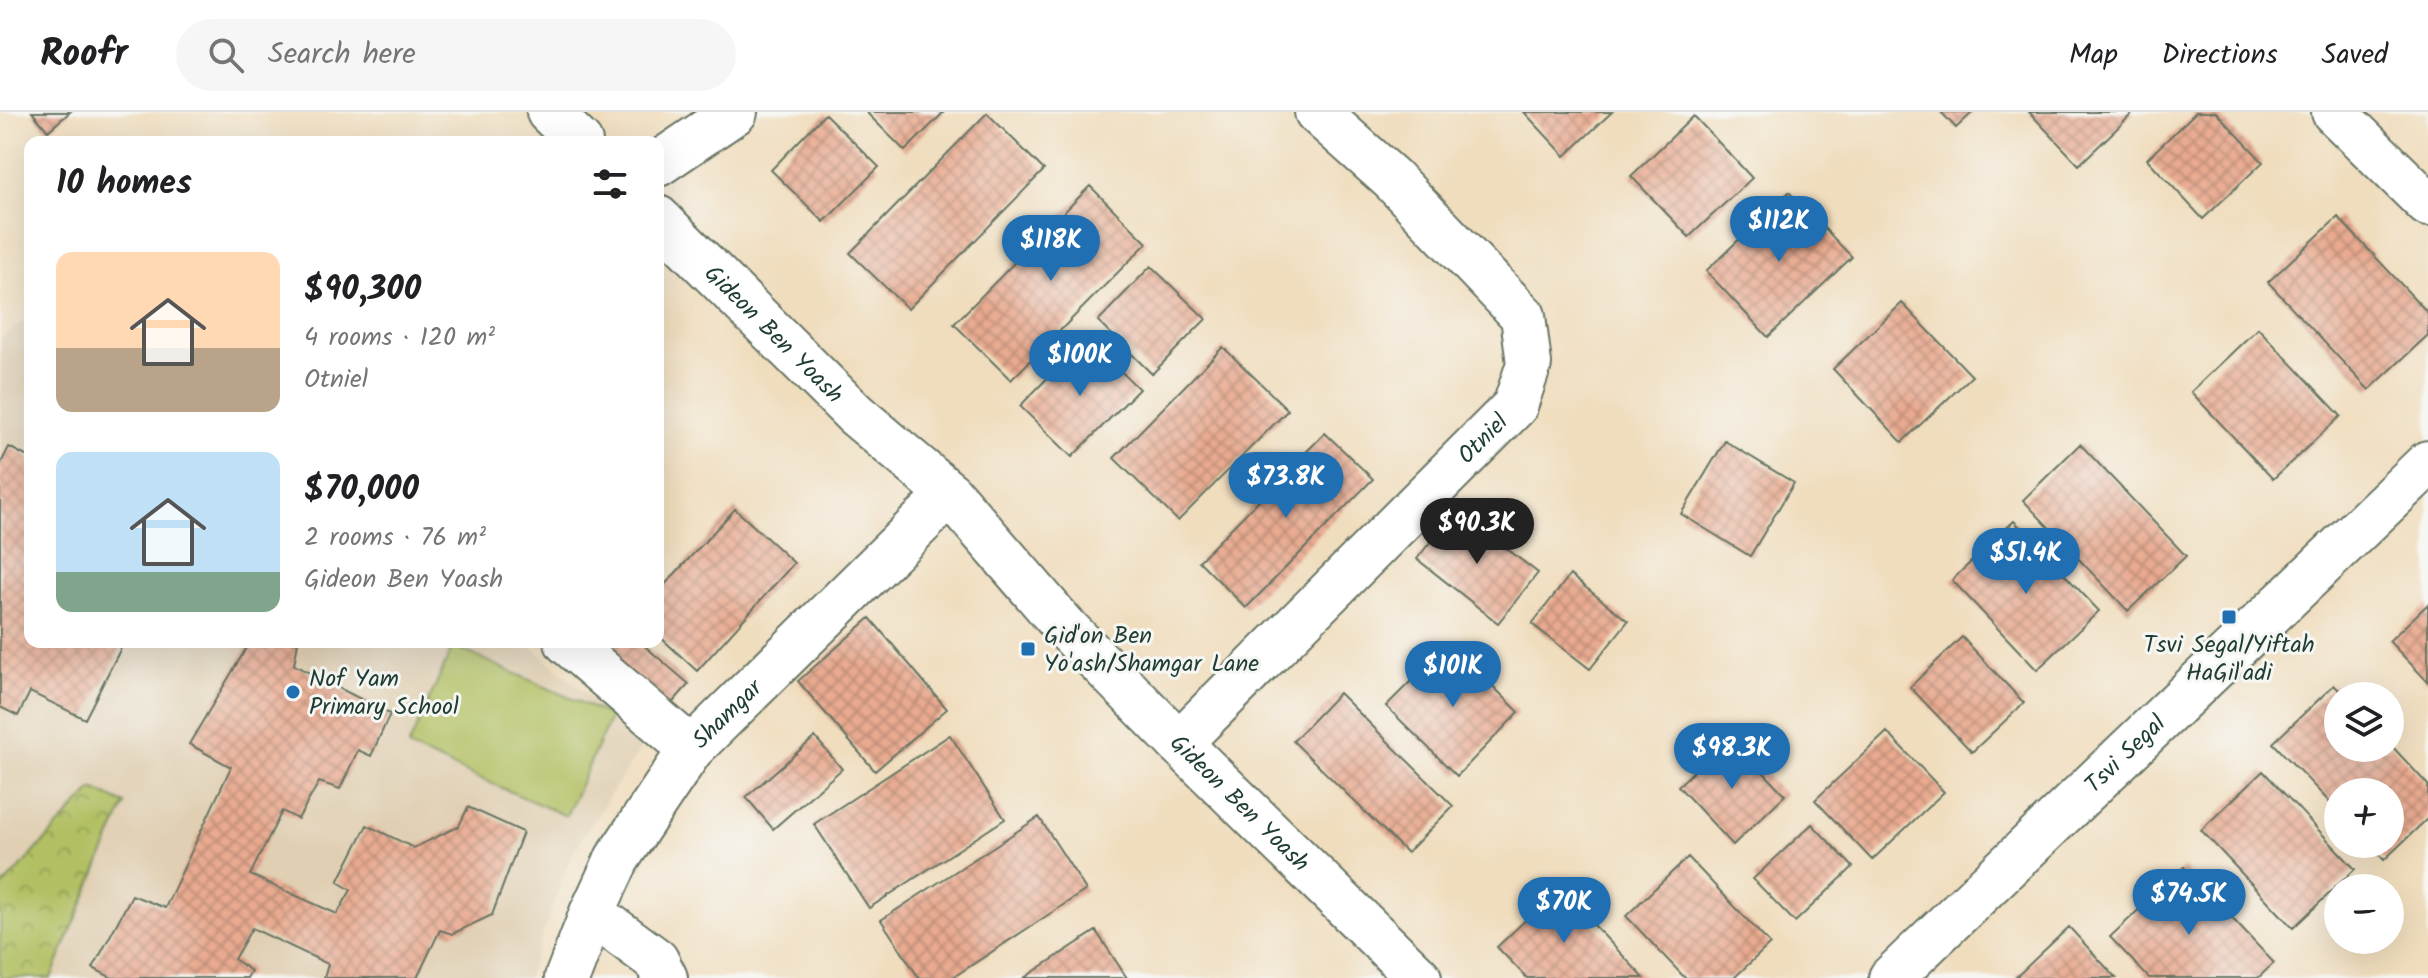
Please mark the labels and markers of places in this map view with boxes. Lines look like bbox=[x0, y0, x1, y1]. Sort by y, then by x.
pin: $112K bbox=[1723, 196, 1835, 264]
pin: $118K bbox=[995, 215, 1107, 283]
pin: $100K bbox=[1024, 330, 1136, 398]
pin: $73.8K bbox=[1221, 452, 1351, 520]
pin: $90.3K bbox=[1412, 498, 1542, 566]
pin: $51.4K bbox=[1961, 528, 2091, 596]
marker: Tsvi Segal/Yiftah HaGil'adi bbox=[2220, 608, 2238, 626]
place label: Gid'on Ben Yo'ash/Shamgar Lane bbox=[1044, 617, 1259, 684]
place label: Tsvi Segal/Yiftah HaGil'adi bbox=[2143, 626, 2315, 693]
marker: Gid'on Ben Yo'ash/Shamgar Lane bbox=[1019, 640, 1037, 658]
pin: $101K bbox=[1397, 641, 1509, 709]
place label: Nof Yam Primary School bbox=[309, 660, 459, 727]
marker: Nof Yam Primary School bbox=[284, 683, 302, 701]
pin: $98.3K bbox=[1667, 723, 1797, 791]
pin: $74.5K bbox=[2124, 869, 2254, 937]
pin: $70K bbox=[1517, 877, 1611, 945]

